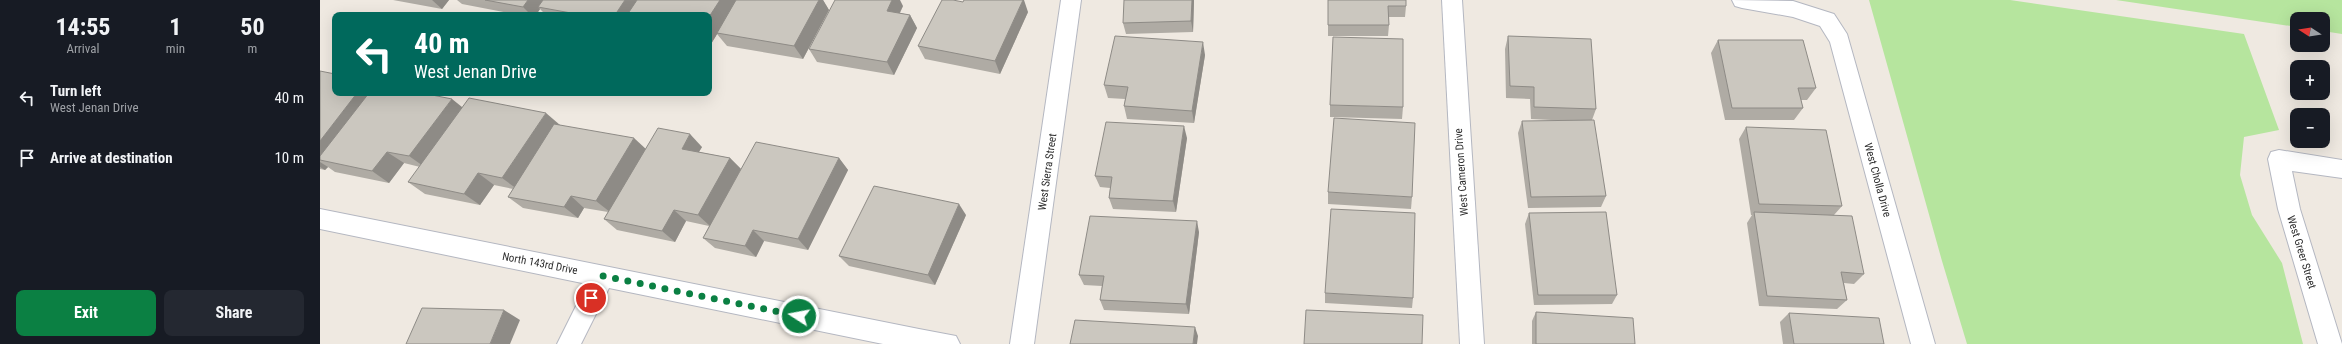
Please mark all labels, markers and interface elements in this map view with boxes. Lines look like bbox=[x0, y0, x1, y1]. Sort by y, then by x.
north arrow bbox=[2290, 12, 2330, 52]
map controls bbox=[2290, 12, 2330, 148]
text: 14:55 bbox=[55, 13, 110, 41]
text: 1 bbox=[169, 13, 181, 41]
text: 50 bbox=[240, 13, 265, 41]
text: 40 m bbox=[414, 27, 470, 60]
icon: left bbox=[348, 28, 400, 80]
text: Arrival bbox=[66, 41, 99, 56]
text: min bbox=[166, 41, 185, 56]
text: m bbox=[248, 41, 257, 56]
button: + bbox=[2290, 60, 2330, 100]
text: West Jenan Drive bbox=[414, 61, 537, 82]
text: Turn left bbox=[50, 82, 101, 100]
icon: left bbox=[16, 87, 38, 109]
text: 40 m bbox=[274, 89, 304, 107]
text: West Jenan Drive bbox=[50, 100, 139, 115]
button: − bbox=[2290, 108, 2330, 148]
street label: West Cameron Drive bbox=[1452, 128, 1471, 216]
street label: West Sierra Street bbox=[1036, 133, 1059, 211]
street label: West Cholla Drive bbox=[1861, 142, 1894, 219]
icon: arrive bbox=[16, 147, 38, 169]
text: Arrive at destination bbox=[50, 149, 173, 167]
text: 10 m bbox=[274, 149, 304, 167]
street label: West Greer Street bbox=[2284, 214, 2319, 290]
street label: North 143rd Drive bbox=[501, 250, 579, 277]
pin bbox=[574, 281, 608, 315]
icon: arrive bbox=[580, 287, 602, 309]
button: Exit bbox=[16, 290, 156, 336]
button: Share bbox=[164, 290, 304, 336]
position arrow bbox=[778, 295, 820, 337]

